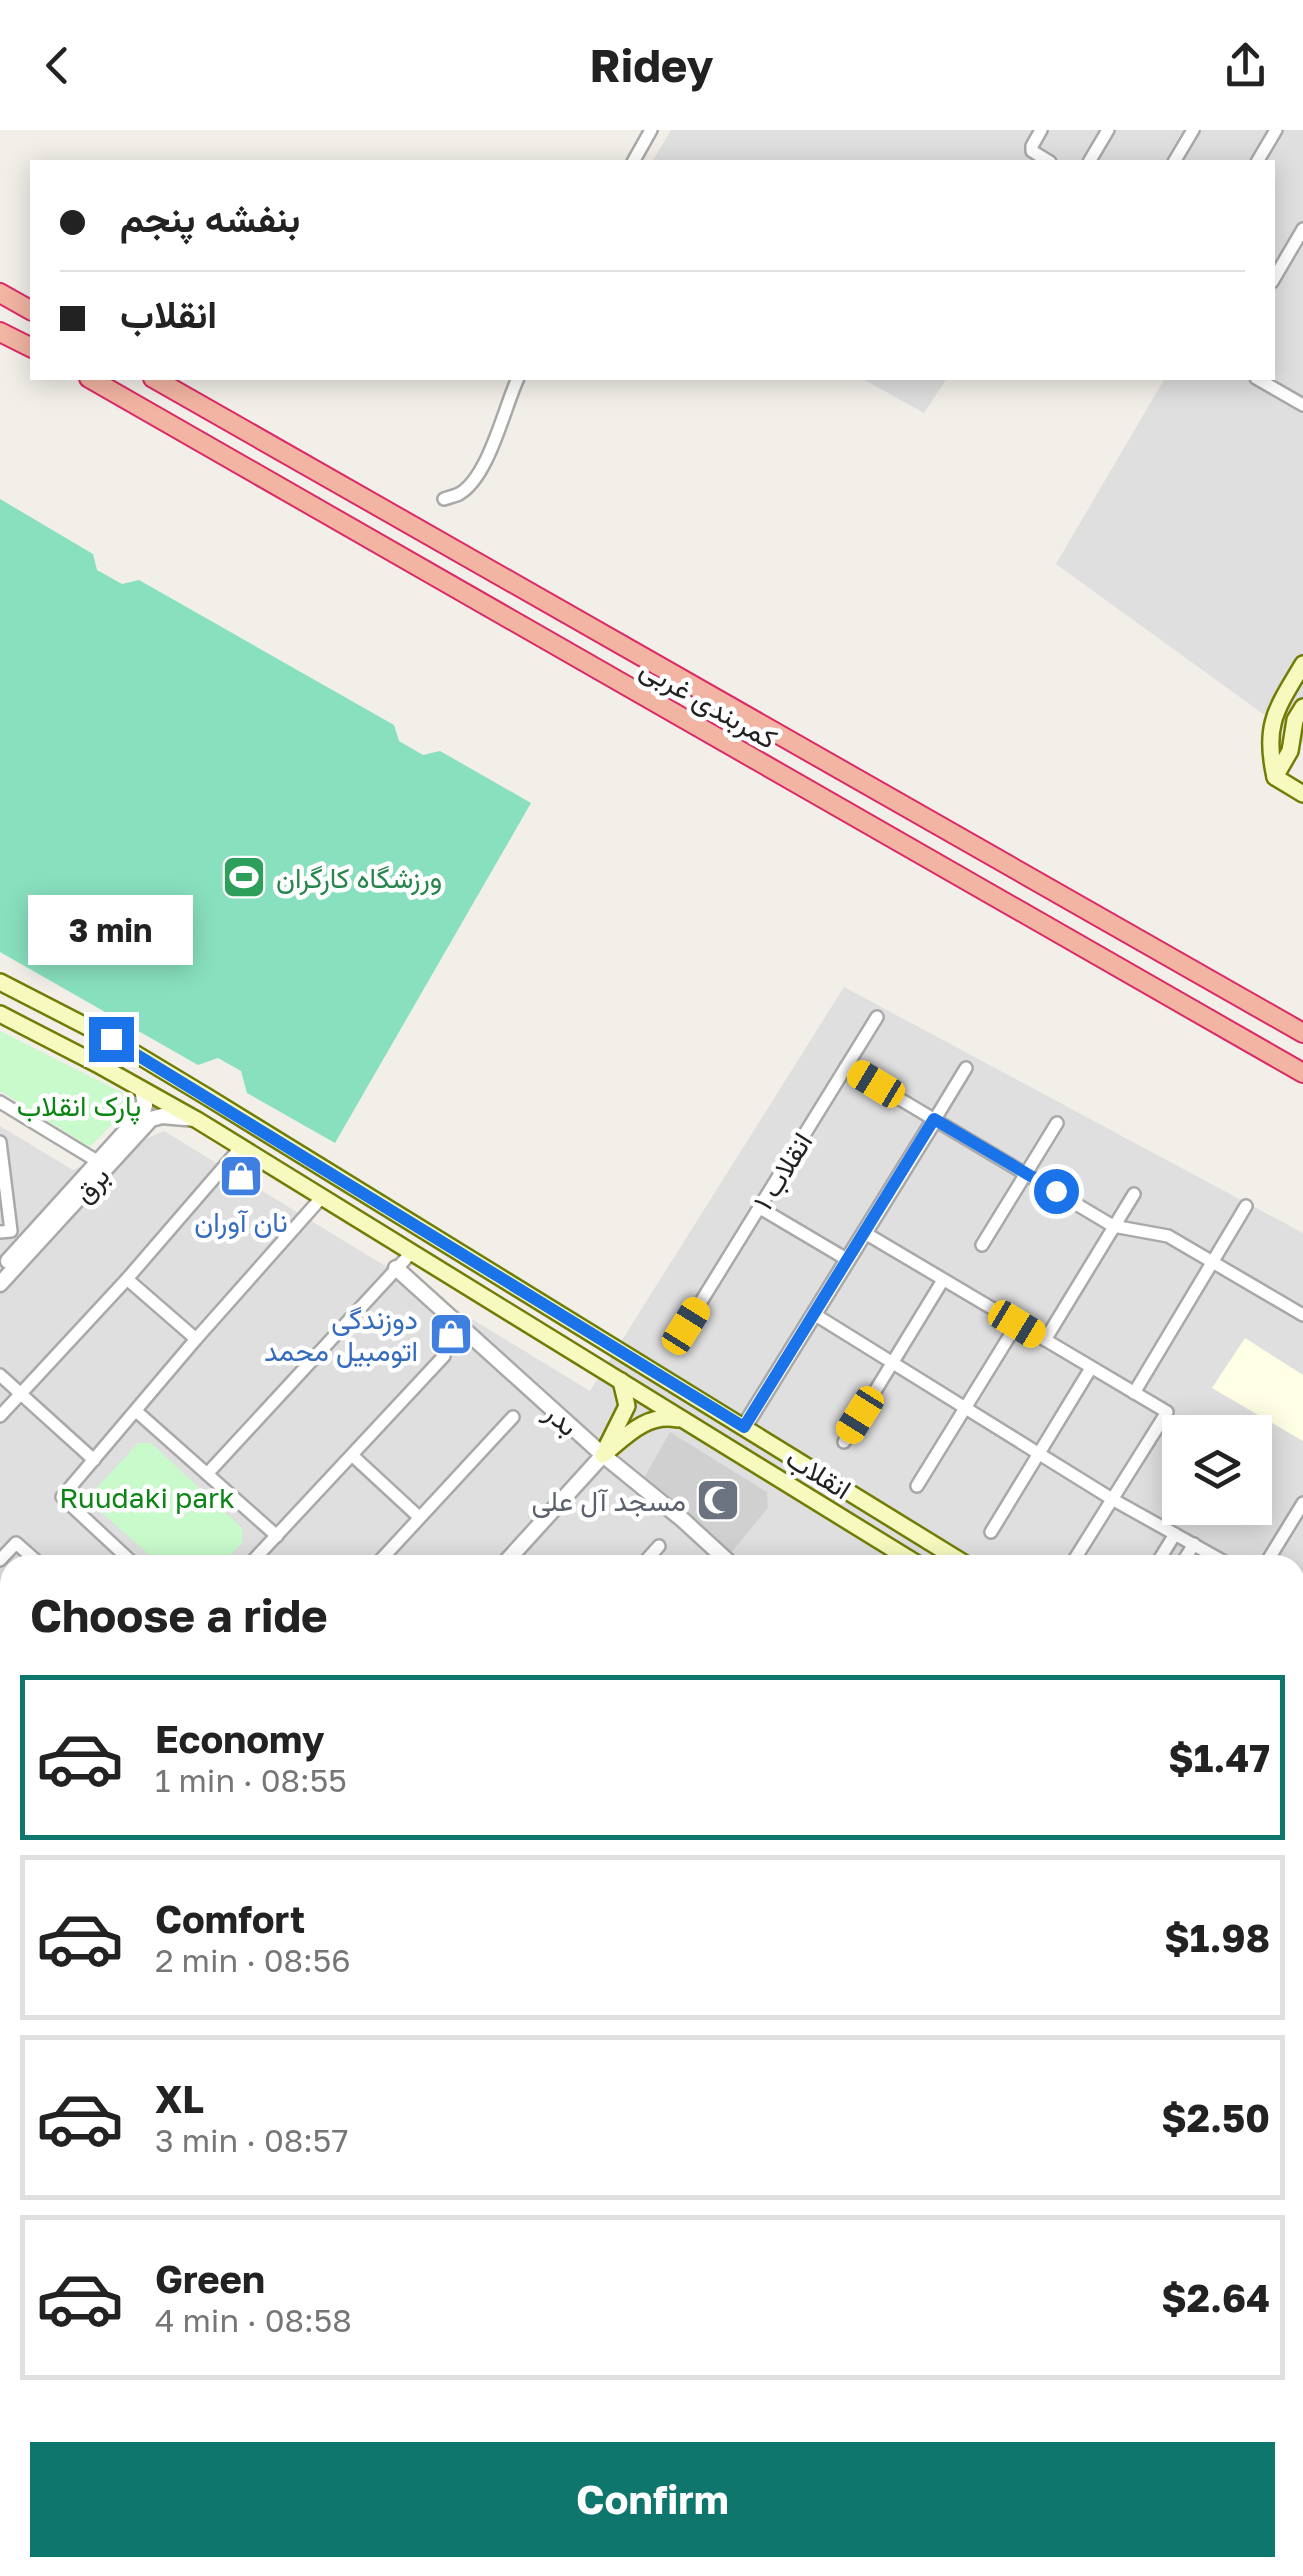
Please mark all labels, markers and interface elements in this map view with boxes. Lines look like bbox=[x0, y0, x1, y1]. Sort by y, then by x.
icon: back bbox=[30, 38, 85, 93]
text: Ridey bbox=[590, 38, 713, 92]
icon: share bbox=[1218, 38, 1273, 93]
text: بنفشه پنجم bbox=[120, 195, 300, 240]
text: انقلاب bbox=[120, 291, 217, 336]
street label: کمربندی غربی bbox=[634, 651, 783, 757]
sports icon: ورزشگاه کارگران bbox=[221, 854, 267, 900]
place label: ورزشگاه کارگران bbox=[276, 861, 442, 896]
callout: 3 min bbox=[28, 894, 194, 964]
text: 3 min bbox=[69, 911, 152, 949]
route end bbox=[89, 1017, 134, 1062]
car bbox=[843, 1056, 909, 1112]
park label: پارک انقلاب bbox=[17, 1089, 141, 1125]
street label: انقلاب ۱ bbox=[746, 1126, 819, 1216]
shop icon: نان آوران bbox=[218, 1153, 264, 1199]
street label: برق bbox=[66, 1159, 117, 1210]
route start bbox=[1034, 1169, 1079, 1214]
place label: نان آوران bbox=[194, 1205, 288, 1240]
car bbox=[657, 1293, 715, 1359]
car bbox=[984, 1296, 1050, 1352]
place label: دوزندگی اتومبیل محمد bbox=[264, 1302, 418, 1369]
shop icon: دوزندگی اتومبیل محمد bbox=[428, 1311, 474, 1357]
car bbox=[831, 1382, 889, 1448]
street label: بدر bbox=[537, 1395, 585, 1444]
map controls bbox=[1162, 1415, 1272, 1525]
button: layers bbox=[1162, 1415, 1272, 1525]
street label: انقلاب bbox=[780, 1441, 857, 1506]
mosque icon: مسجد آل علی bbox=[695, 1477, 741, 1523]
park label: Ruudaki park bbox=[59, 1481, 235, 1514]
place label: مسجد آل علی bbox=[532, 1484, 686, 1518]
text: Choose a ride bbox=[30, 1588, 328, 1642]
icon: car bbox=[35, 1713, 125, 1803]
text: Economy bbox=[155, 1716, 324, 1761]
text: $1.47 bbox=[1168, 1735, 1270, 1780]
text: 1 min · 08:55 bbox=[155, 1761, 347, 1799]
icon: car bbox=[35, 1893, 125, 1983]
text: Comfort bbox=[155, 1896, 305, 1941]
text: $1.98 bbox=[1164, 1915, 1270, 1960]
text: 2 min · 08:56 bbox=[155, 1941, 351, 1979]
icon: car bbox=[35, 2073, 125, 2163]
text: XL bbox=[155, 2076, 204, 2121]
text: $2.50 bbox=[1161, 2095, 1270, 2140]
text: 3 min · 08:57 bbox=[155, 2121, 348, 2159]
icon: car bbox=[35, 2253, 125, 2343]
text: Green bbox=[155, 2256, 265, 2301]
text: $2.64 bbox=[1161, 2275, 1270, 2320]
text: 4 min · 08:58 bbox=[155, 2301, 352, 2339]
button: Confirm bbox=[30, 2442, 1275, 2557]

